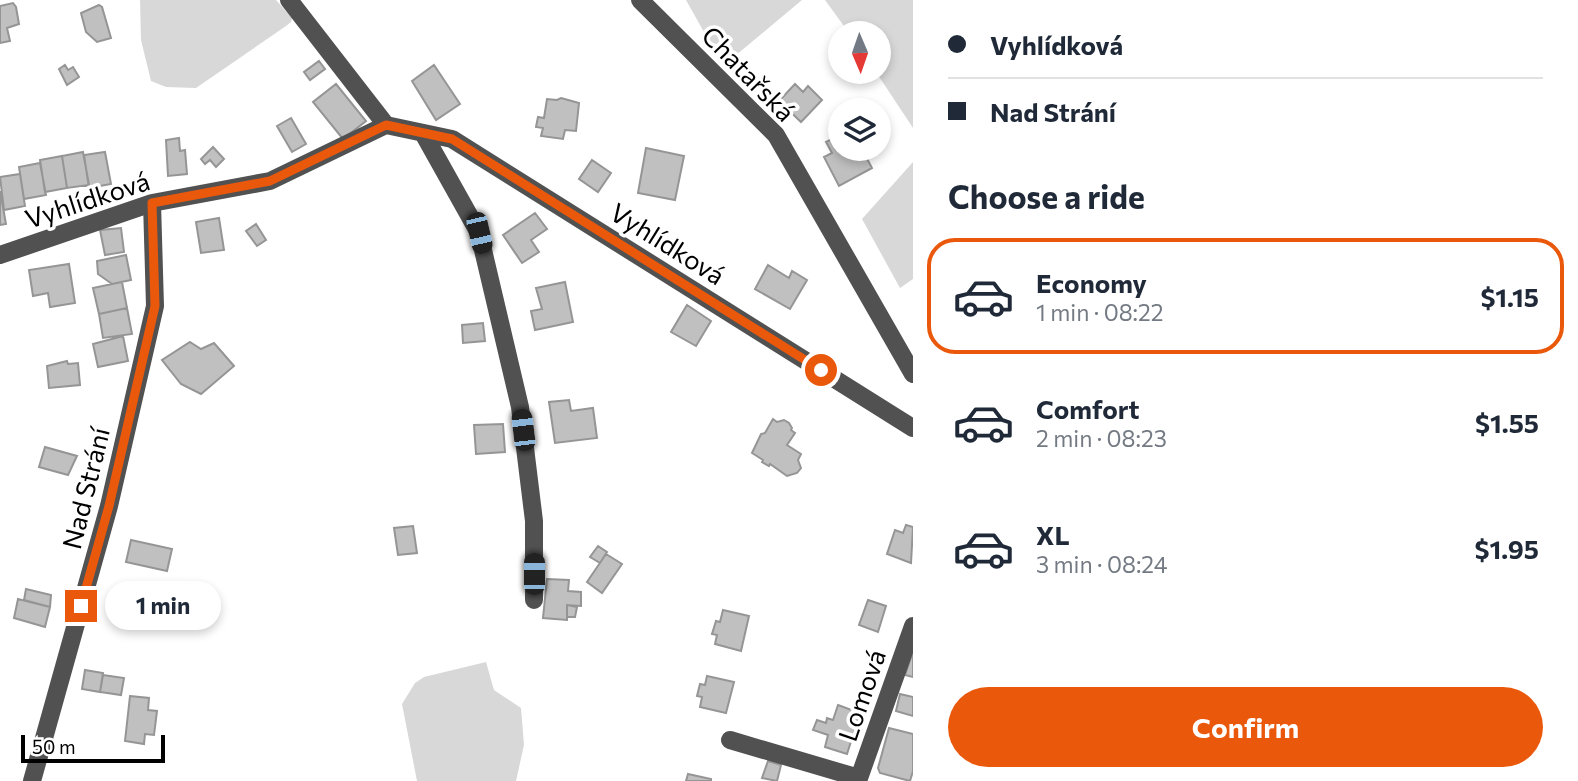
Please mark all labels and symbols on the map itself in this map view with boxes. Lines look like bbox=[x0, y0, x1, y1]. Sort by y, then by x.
street label: Chatařská bbox=[696, 19, 802, 127]
north arrow bbox=[828, 21, 891, 84]
street label: Vyhlídková bbox=[21, 164, 153, 234]
street label: Vyhlídková bbox=[605, 196, 731, 290]
car bbox=[465, 210, 494, 256]
route start bbox=[805, 354, 837, 386]
car bbox=[511, 408, 536, 452]
street label: Nad Strání bbox=[55, 423, 115, 552]
car bbox=[524, 553, 545, 595]
callout: 1 min bbox=[106, 582, 221, 630]
route end bbox=[65, 590, 97, 622]
street label: Lomová bbox=[831, 645, 891, 745]
scale bar bbox=[21, 732, 164, 764]

